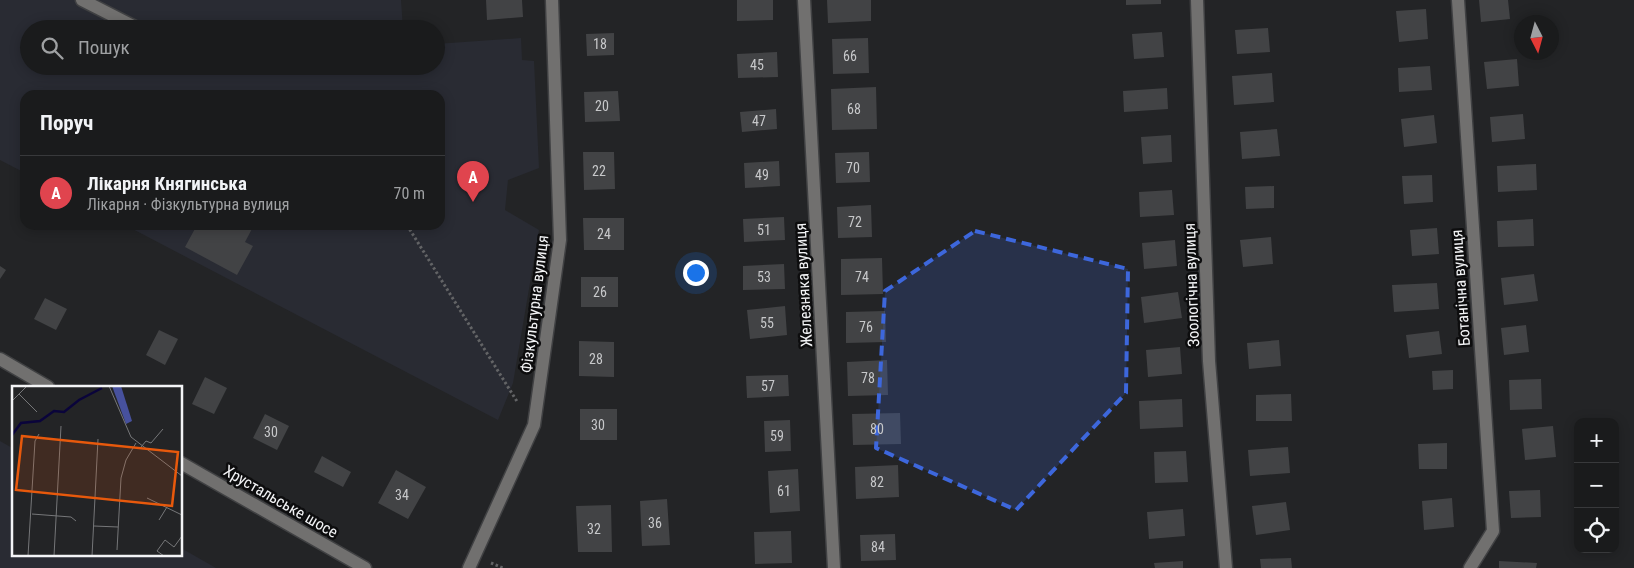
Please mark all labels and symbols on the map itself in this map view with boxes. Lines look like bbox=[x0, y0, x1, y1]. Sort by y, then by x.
north arrow bbox=[1514, 15, 1559, 60]
house number: 18 bbox=[593, 36, 607, 52]
house number: 66 bbox=[843, 48, 857, 64]
house number: 45 bbox=[750, 57, 764, 73]
house number: 20 bbox=[595, 98, 609, 114]
house number: 68 bbox=[847, 101, 861, 117]
house number: 47 bbox=[752, 113, 766, 129]
house number: 70 bbox=[846, 160, 860, 176]
pin: A bbox=[457, 161, 489, 202]
house number: 22 bbox=[592, 163, 606, 179]
house number: 49 bbox=[755, 167, 769, 183]
house number: 72 bbox=[848, 214, 862, 230]
house number: 51 bbox=[757, 222, 771, 238]
street label: Железняка вулиця bbox=[791, 222, 816, 348]
street label: Зоологічна вулиця bbox=[1180, 223, 1203, 347]
house number: 24 bbox=[597, 226, 611, 242]
street label: Ботанічна вулиця bbox=[1447, 229, 1474, 347]
street label: Фізкультурна вулиця bbox=[517, 234, 552, 374]
your location bbox=[683, 260, 709, 286]
house number: 53 bbox=[757, 269, 771, 285]
house number: 74 bbox=[855, 269, 869, 285]
house number: 26 bbox=[593, 284, 607, 300]
house number: 55 bbox=[760, 315, 774, 331]
house number: 76 bbox=[859, 319, 873, 335]
house number: 28 bbox=[589, 351, 603, 367]
house number: 78 bbox=[861, 370, 875, 386]
house number: 57 bbox=[761, 378, 775, 394]
inset map bbox=[12, 386, 182, 556]
house number: 30 bbox=[591, 417, 605, 433]
house number: 80 bbox=[870, 421, 884, 437]
house number: 30 bbox=[264, 424, 278, 440]
house number: 59 bbox=[770, 428, 784, 444]
street label: Хрустальське шосе bbox=[220, 461, 341, 542]
house number: 82 bbox=[870, 474, 884, 490]
house number: 61 bbox=[777, 483, 791, 499]
house number: 34 bbox=[395, 487, 409, 503]
house number: 36 bbox=[648, 515, 662, 531]
house number: 32 bbox=[587, 521, 601, 537]
house number: 84 bbox=[871, 539, 885, 555]

